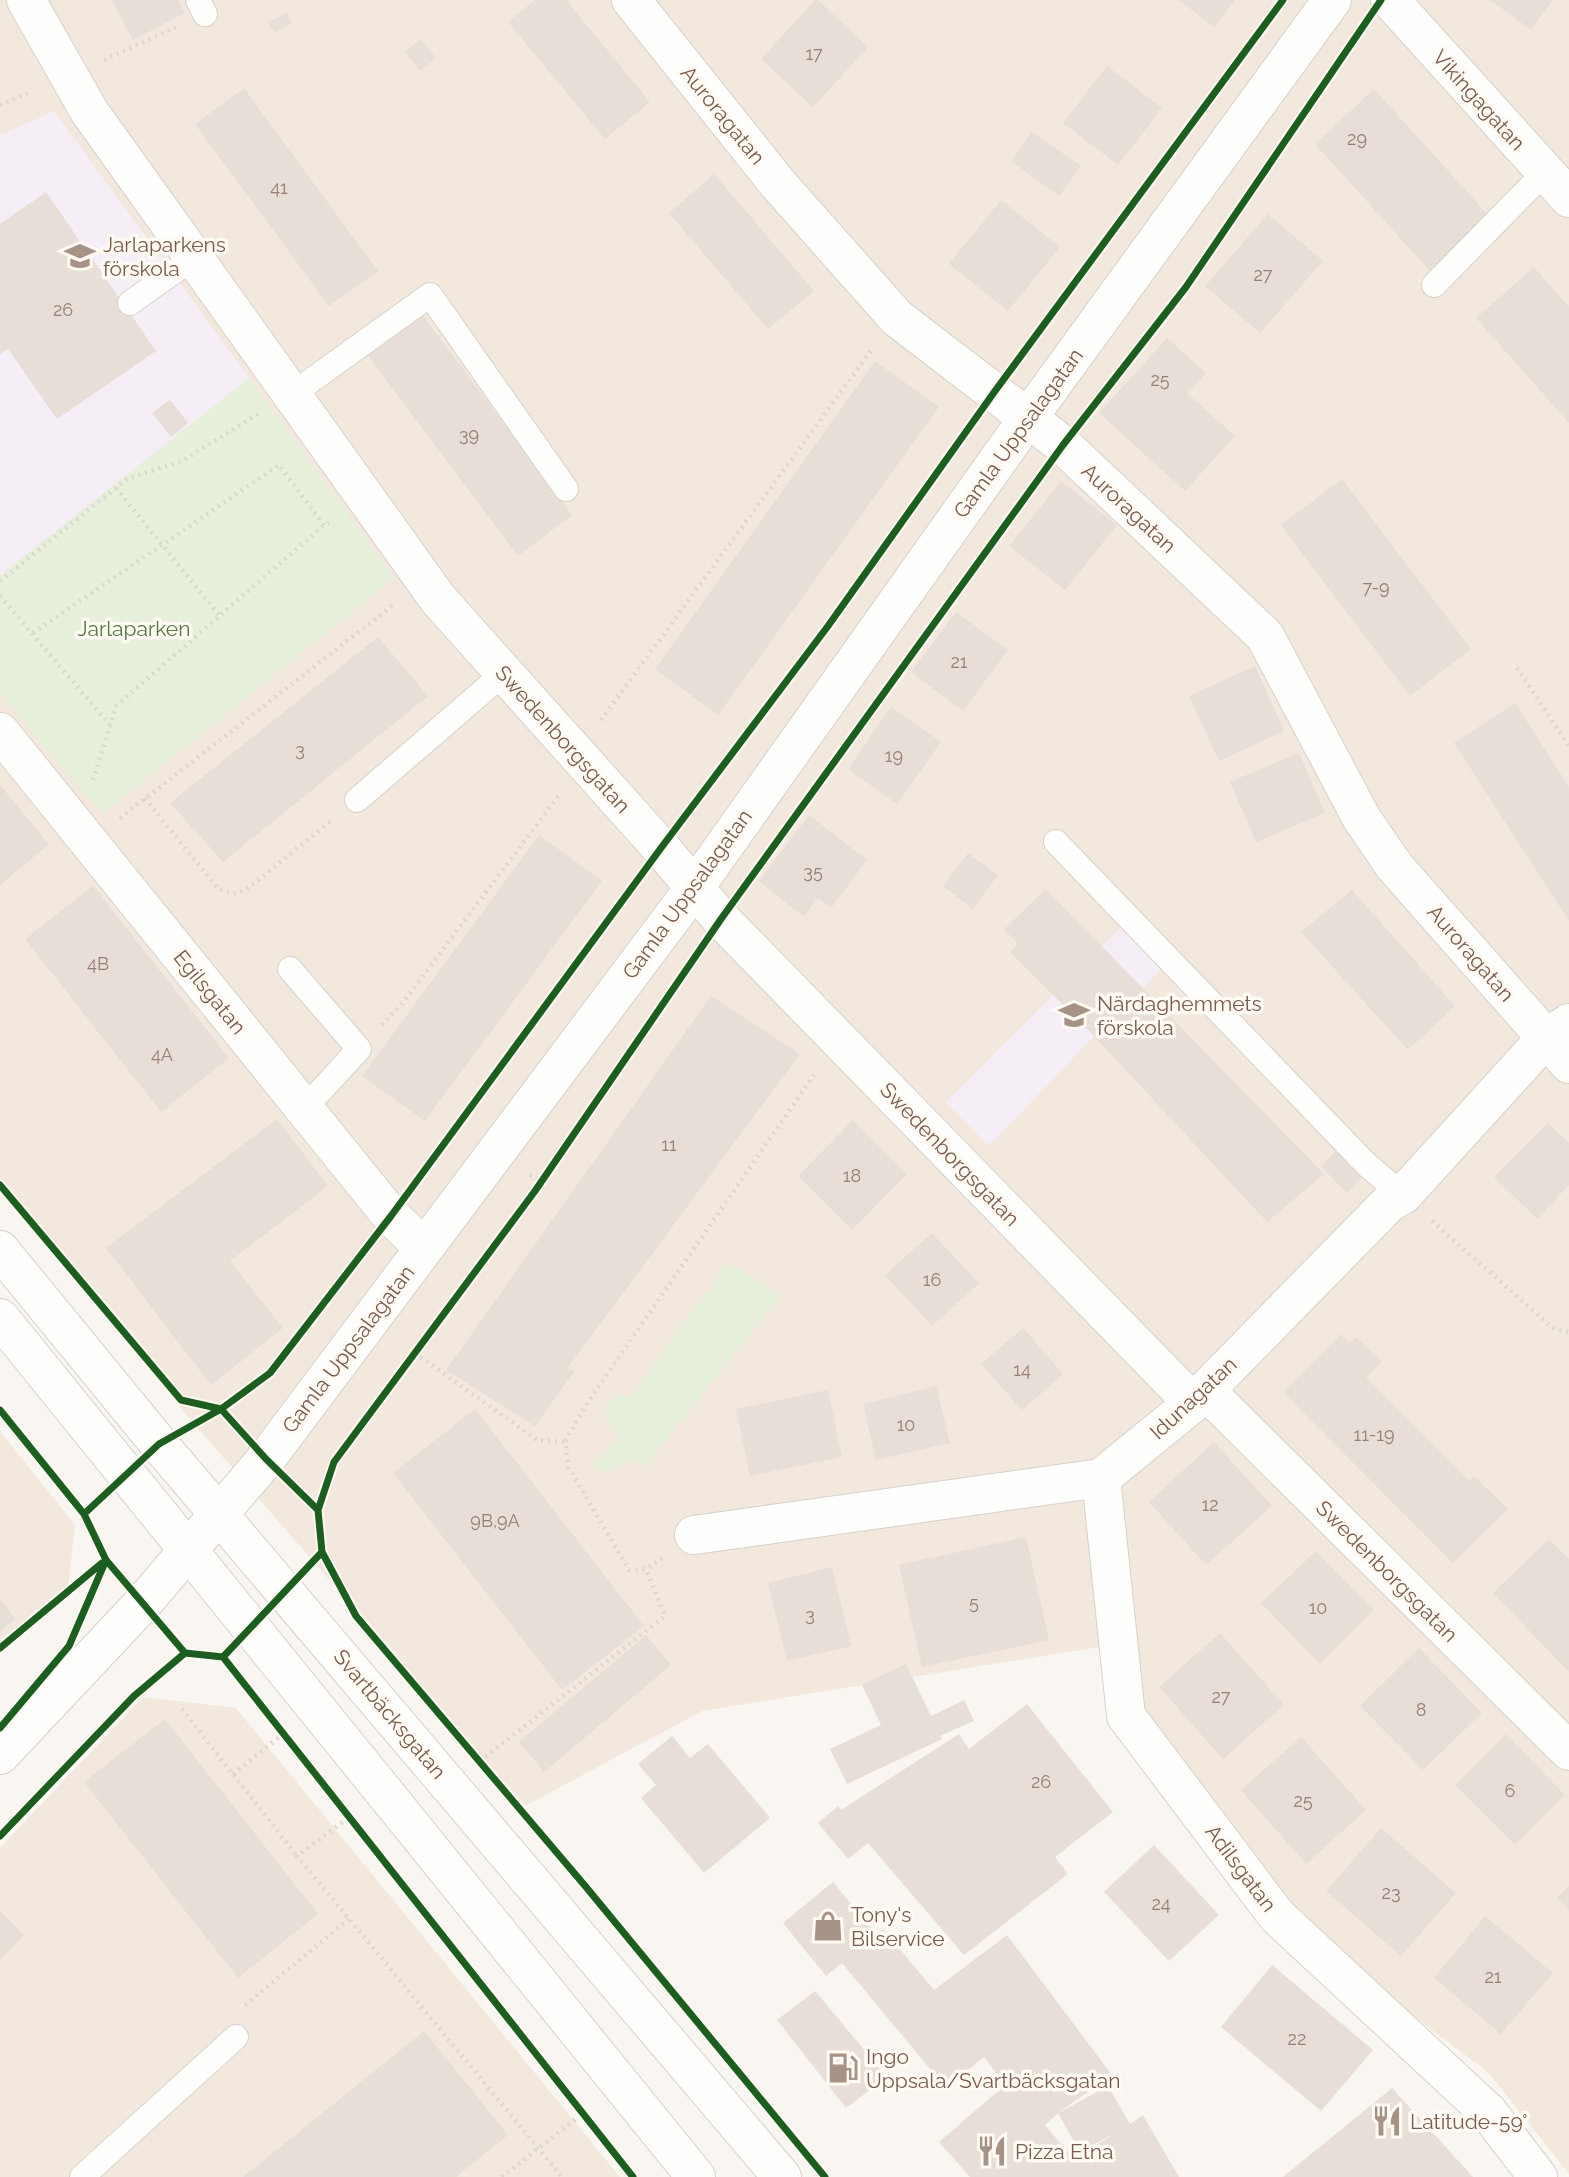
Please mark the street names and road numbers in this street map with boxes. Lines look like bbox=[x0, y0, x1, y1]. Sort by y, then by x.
street label: Vikingagatan bbox=[1427, 45, 1531, 155]
street label: Auroragatan bbox=[676, 61, 770, 169]
street label: Gamla Uppsalagatan bbox=[948, 343, 1088, 523]
street label: Auroragatan bbox=[1077, 458, 1181, 558]
street label: Swedenborgsgatan bbox=[490, 660, 636, 818]
street label: Gamla Uppsalagatan bbox=[617, 804, 757, 984]
street label: Auroragatan bbox=[1422, 900, 1520, 1006]
street label: Egilsgatan bbox=[169, 945, 251, 1039]
street label: Swedenborgsgatan bbox=[875, 1077, 1025, 1231]
street label: Gamla Uppsalagatan bbox=[277, 1260, 419, 1438]
street label: Idunagatan bbox=[1144, 1352, 1242, 1444]
street label: Swedenborgsgatan bbox=[1311, 1495, 1463, 1647]
street label: Svartbäcksgatan bbox=[329, 1644, 451, 1784]
street label: Adilsgatan bbox=[1200, 1820, 1282, 1916]

